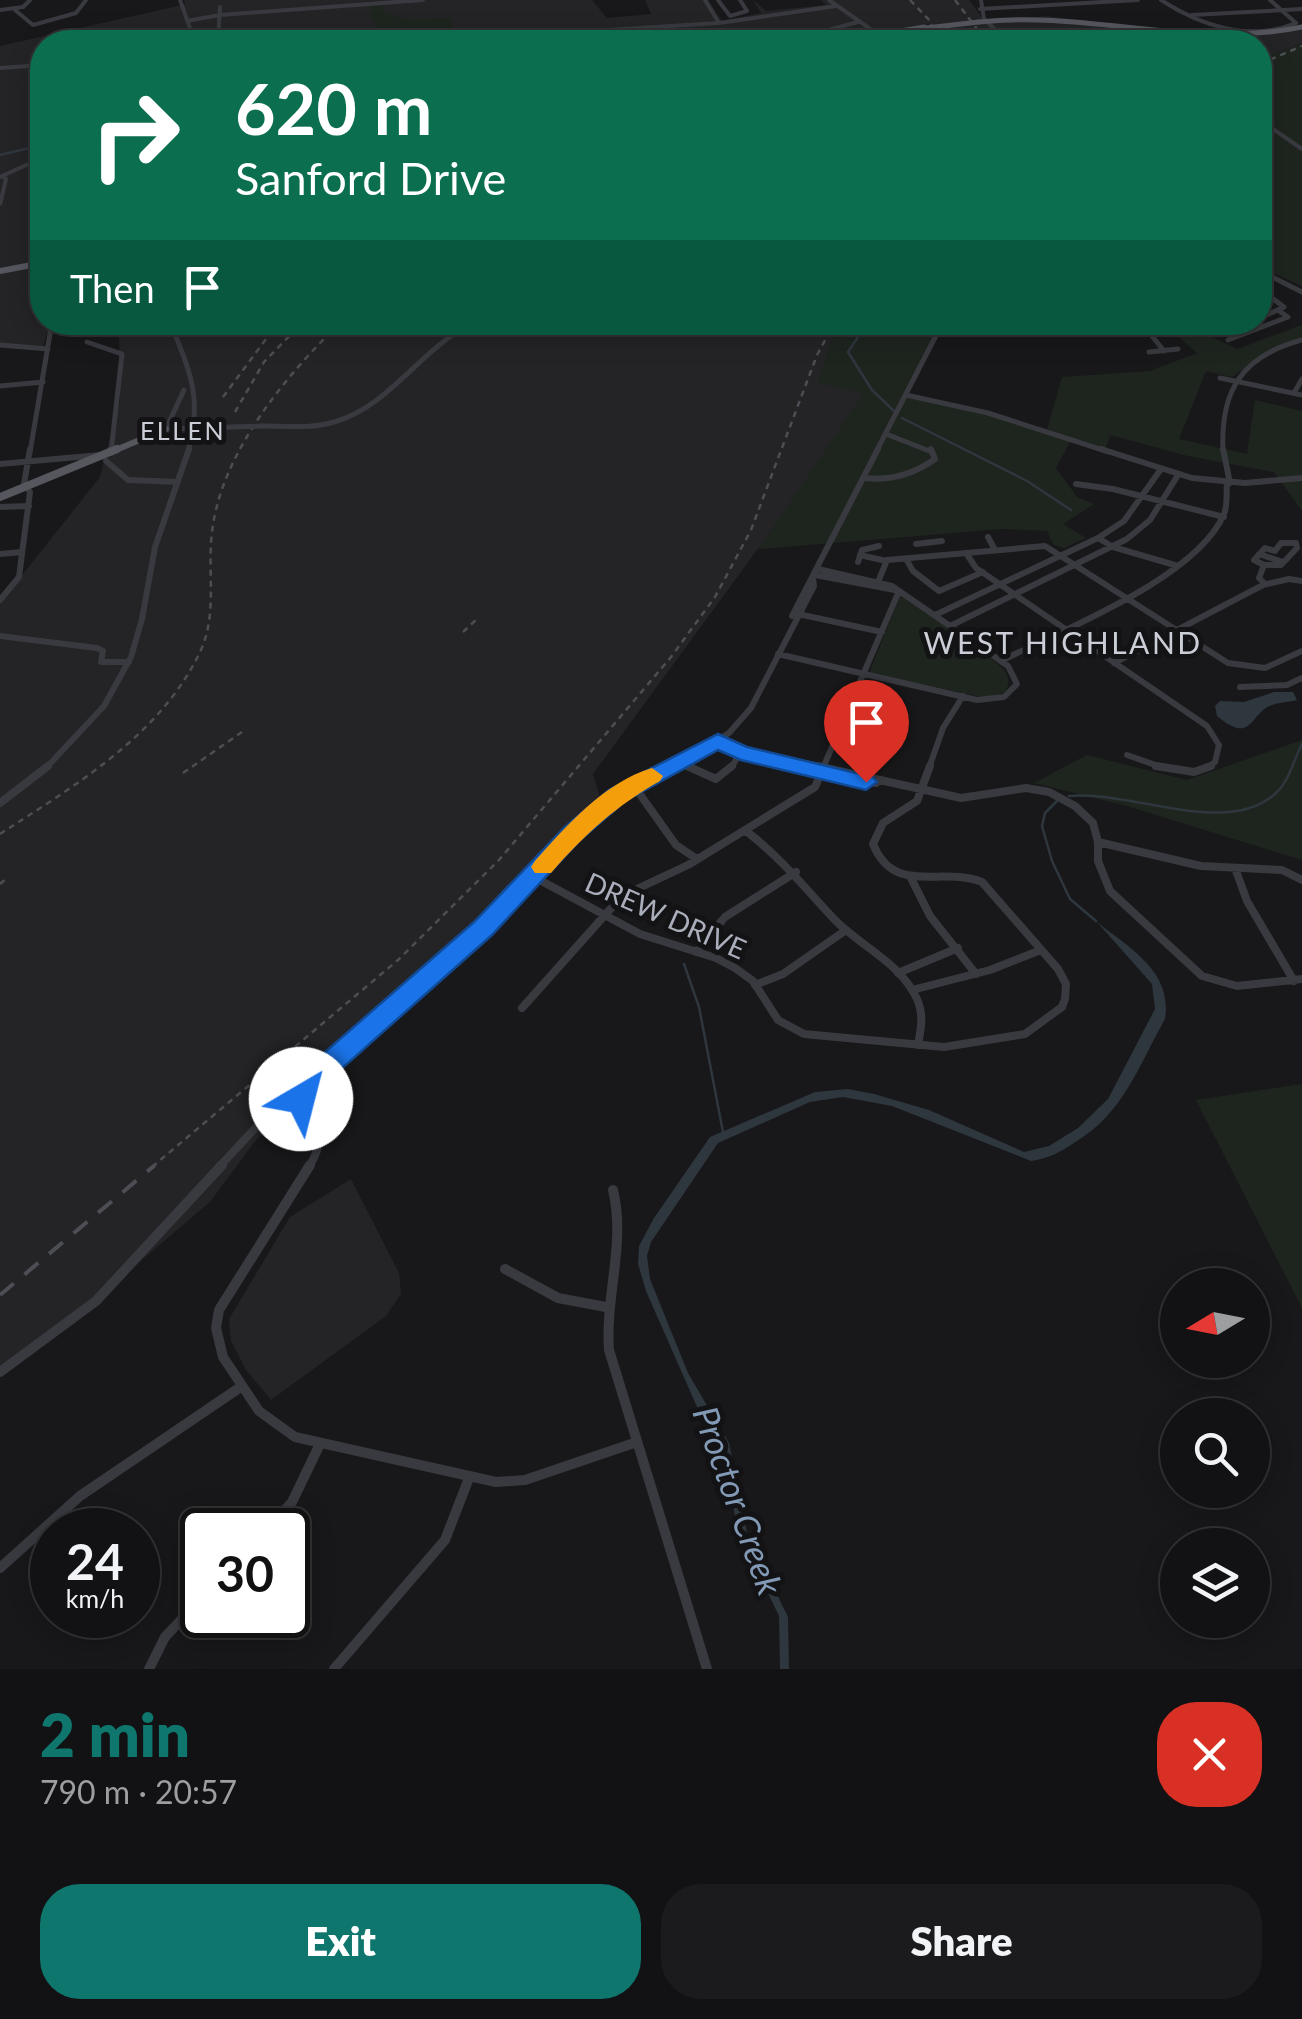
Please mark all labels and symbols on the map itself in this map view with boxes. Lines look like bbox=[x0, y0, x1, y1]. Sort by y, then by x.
district label: ELLEN bbox=[140, 415, 226, 445]
district label: WEST HIGHLAND bbox=[923, 624, 1203, 660]
pin bbox=[824, 680, 909, 783]
street label: DREW DRIVE bbox=[580, 864, 752, 966]
position arrow bbox=[249, 1047, 353, 1151]
north arrow bbox=[1160, 1268, 1270, 1378]
water label: Proctor Creek bbox=[685, 1400, 793, 1600]
speed limit sign: 30 bbox=[180, 1508, 310, 1638]

